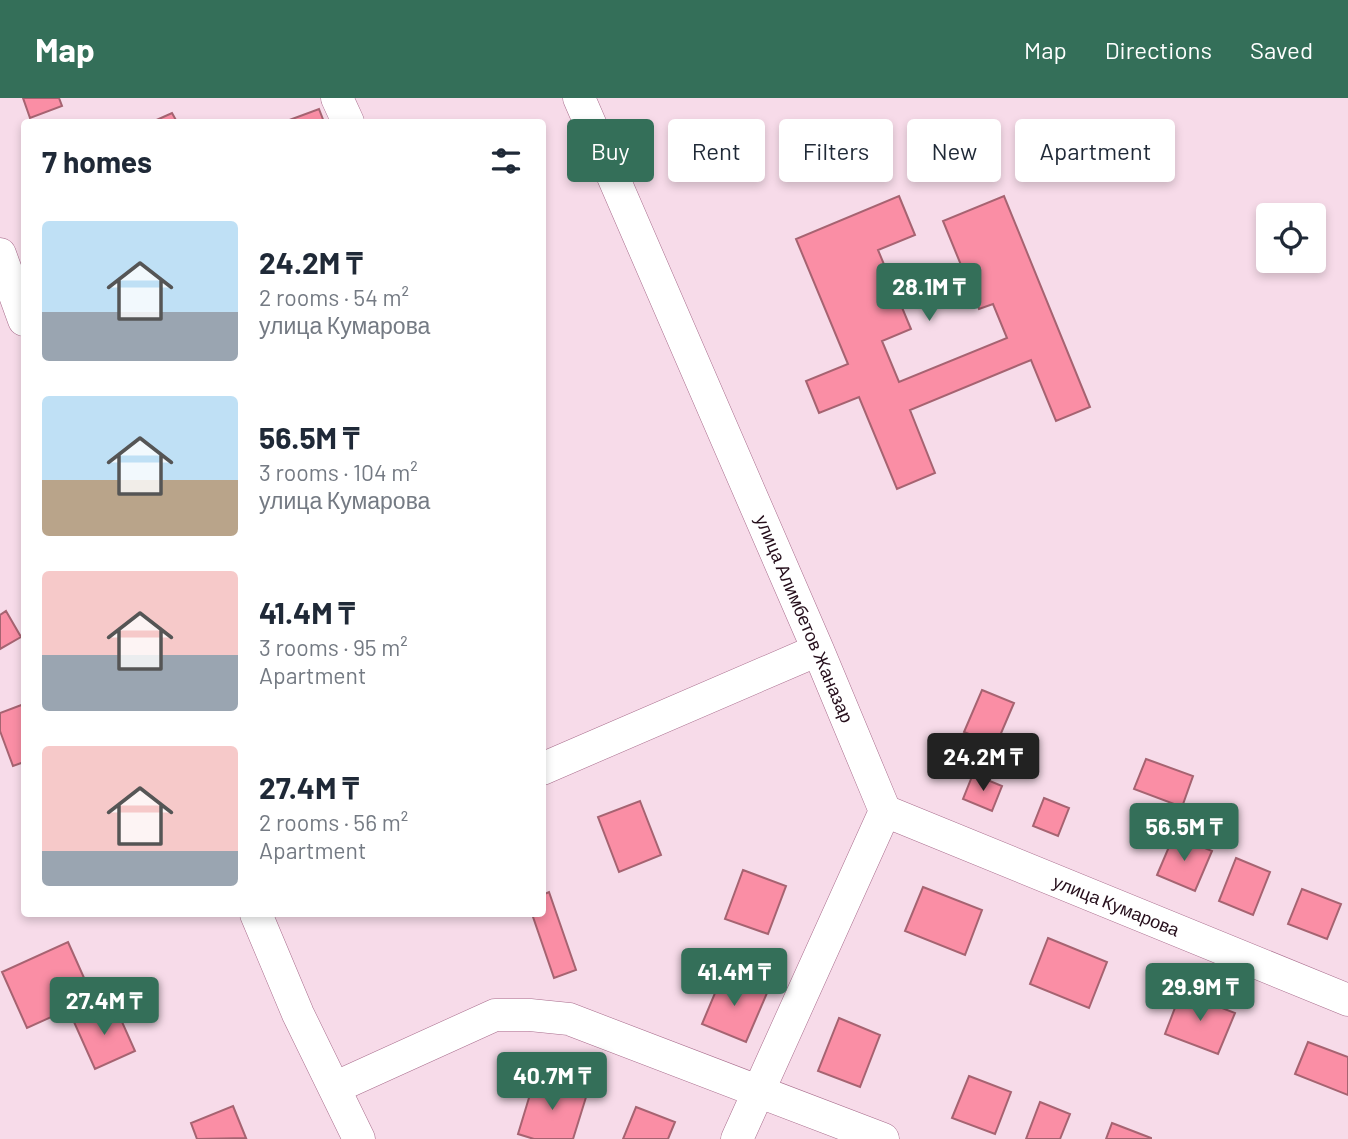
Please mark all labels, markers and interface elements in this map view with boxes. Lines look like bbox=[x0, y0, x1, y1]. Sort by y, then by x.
text: Map bbox=[35, 29, 95, 69]
text: Map bbox=[1024, 35, 1067, 64]
text: Directions bbox=[1105, 35, 1212, 64]
text: Saved bbox=[1250, 35, 1313, 64]
chip: Buy bbox=[567, 119, 654, 182]
chip: Rent bbox=[668, 119, 765, 182]
chip: Filters bbox=[779, 119, 893, 182]
chip: New bbox=[907, 119, 1001, 182]
chip: Apartment bbox=[1015, 119, 1175, 182]
icon: filters bbox=[487, 142, 525, 180]
text: 7 homes bbox=[42, 143, 152, 179]
map controls bbox=[1256, 203, 1326, 273]
button: locate bbox=[1256, 203, 1326, 273]
text: 24.2M ₸ bbox=[259, 244, 363, 280]
icon: home bbox=[98, 249, 182, 333]
pin: 28.1M ₸ bbox=[864, 264, 994, 323]
text: 28.1M ₸ bbox=[892, 272, 966, 300]
text: 2 rooms · 54 m² bbox=[259, 283, 409, 311]
text: улица Кумарова bbox=[259, 311, 430, 339]
text: 56.5M ₸ bbox=[259, 419, 359, 455]
icon: home bbox=[98, 424, 182, 508]
text: 3 rooms · 104 m² bbox=[259, 458, 418, 486]
text: улица Кумарова bbox=[259, 486, 430, 514]
street label: улица Алимбетов Жаназар bbox=[751, 511, 859, 726]
text: 41.4M ₸ bbox=[259, 594, 355, 630]
icon: home bbox=[98, 599, 182, 683]
text: 3 rooms · 95 m² bbox=[259, 633, 408, 661]
text: Apartment bbox=[259, 661, 366, 689]
pin: 24.2M ₸ bbox=[918, 734, 1048, 793]
text: 24.2M ₸ bbox=[943, 742, 1023, 770]
text: 27.4M ₸ bbox=[259, 769, 359, 805]
icon: home bbox=[98, 774, 182, 858]
pin: 56.5M ₸ bbox=[1119, 804, 1249, 863]
text: 2 rooms · 56 m² bbox=[259, 808, 408, 836]
text: 56.5M ₸ bbox=[1146, 812, 1222, 840]
text: Apartment bbox=[259, 836, 366, 864]
street label: улица Кумарова bbox=[1050, 870, 1184, 941]
pin: 41.4M ₸ bbox=[669, 948, 799, 1008]
text: 41.4M ₸ bbox=[697, 957, 771, 985]
pin: 29.9M ₸ bbox=[1135, 964, 1265, 1023]
text: 29.9M ₸ bbox=[1161, 972, 1239, 1000]
pin: 27.4M ₸ bbox=[39, 978, 169, 1037]
text: 27.4M ₸ bbox=[66, 986, 142, 1014]
pin: 40.7M ₸ bbox=[487, 1052, 617, 1112]
text: 40.7M ₸ bbox=[513, 1061, 591, 1089]

